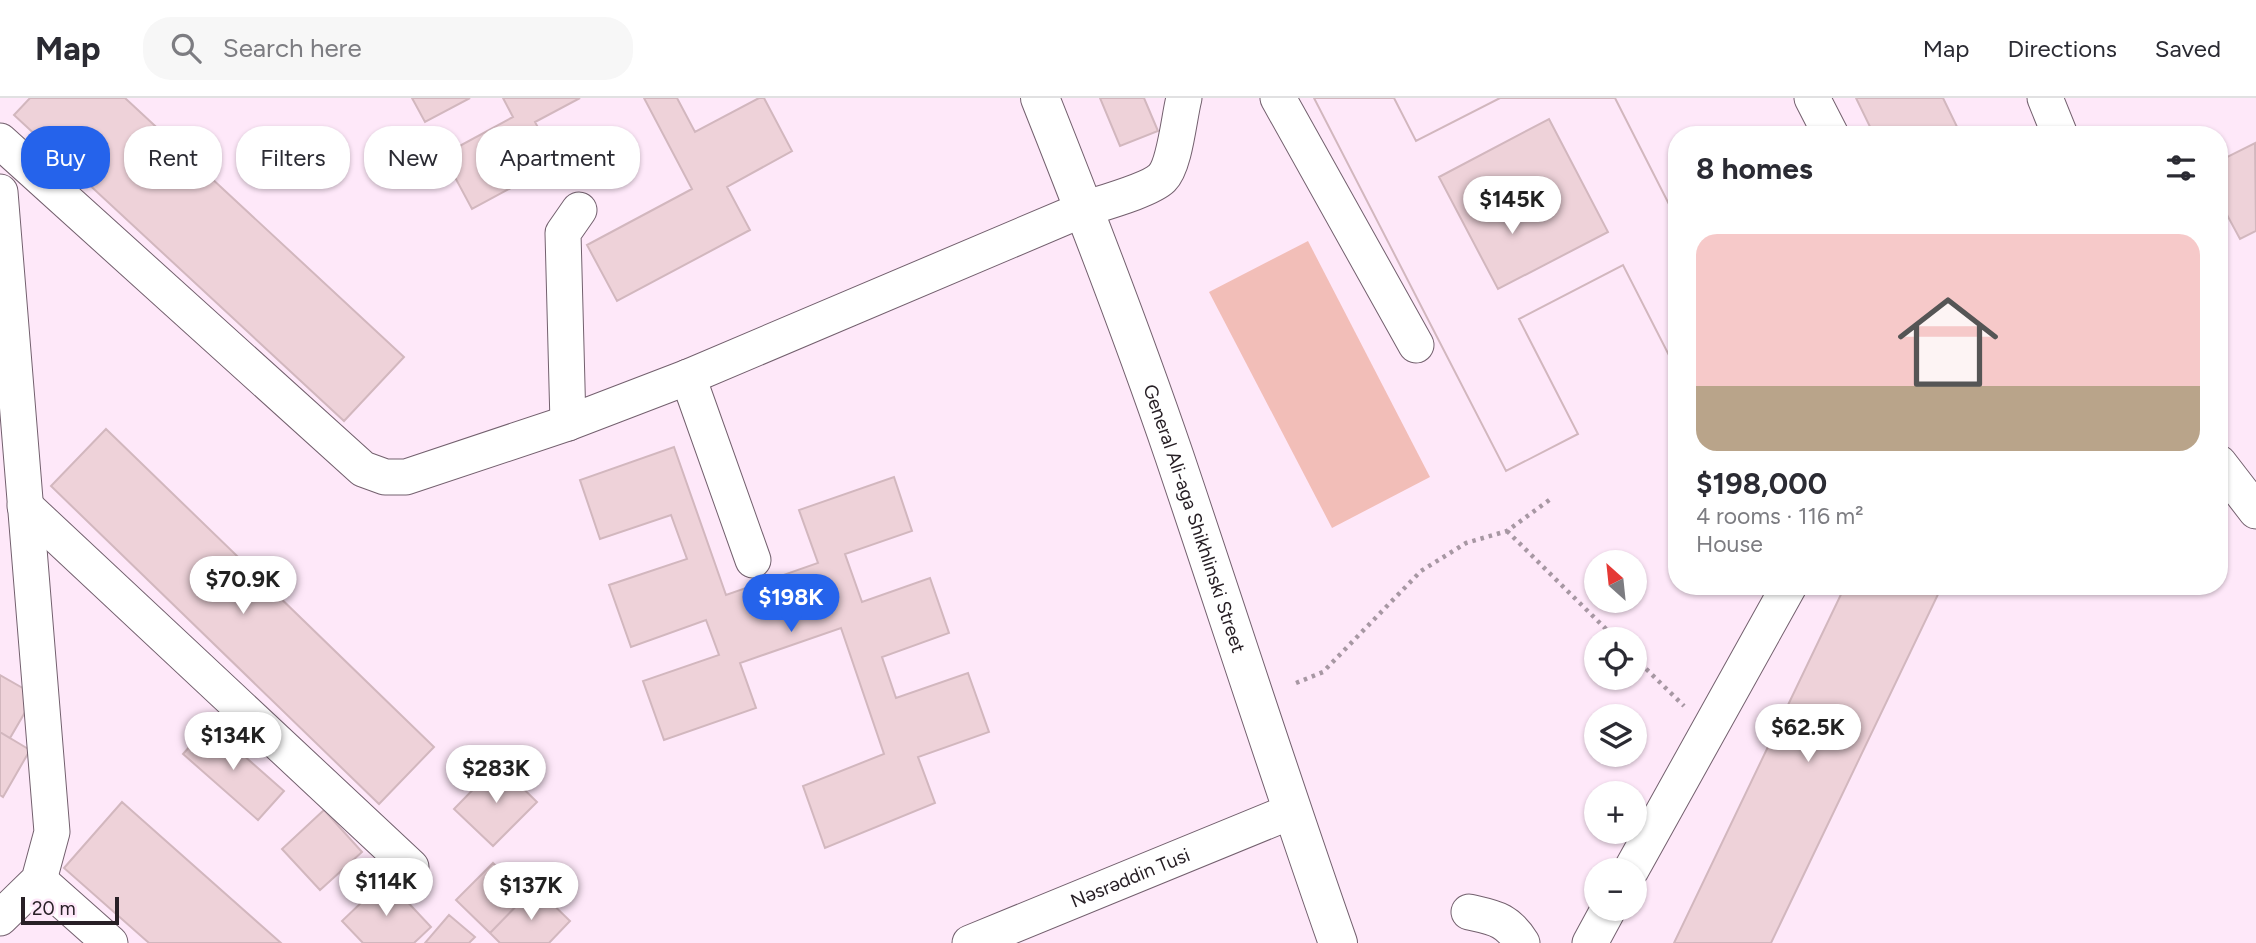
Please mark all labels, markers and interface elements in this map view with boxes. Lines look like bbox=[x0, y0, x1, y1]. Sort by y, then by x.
search box bbox=[143, 17, 633, 80]
text: Map bbox=[35, 29, 101, 68]
icon: search bbox=[167, 29, 205, 67]
text: Search here bbox=[223, 32, 362, 64]
text: Map bbox=[1923, 34, 1969, 63]
text: Directions bbox=[2007, 34, 2117, 63]
text: Saved bbox=[2155, 34, 2221, 63]
chip: Buy bbox=[21, 126, 110, 189]
chip: Rent bbox=[124, 126, 222, 189]
chip: Filters bbox=[236, 126, 350, 189]
chip: New bbox=[364, 126, 462, 189]
chip: Apartment bbox=[476, 126, 640, 189]
icon: filters bbox=[2162, 149, 2200, 187]
text: 8 homes bbox=[1696, 150, 1813, 187]
pin: $145K bbox=[1463, 176, 1561, 236]
text: $145K bbox=[1479, 185, 1545, 213]
icon: home bbox=[1885, 279, 2011, 405]
street label: General Ali-aga Shikhlinski Street bbox=[1138, 381, 1250, 656]
text: $198,000 bbox=[1696, 465, 1827, 502]
text: 4 rooms · 116 m² bbox=[1696, 502, 1864, 530]
text: House bbox=[1696, 530, 1763, 558]
north arrow bbox=[1584, 550, 1647, 612]
map controls bbox=[1584, 550, 1647, 921]
pin: $70.9K bbox=[186, 556, 300, 616]
text: $70.9K bbox=[206, 565, 280, 593]
pin: $198K bbox=[742, 574, 840, 634]
text: $198K bbox=[758, 583, 824, 611]
button: locate bbox=[1584, 627, 1647, 690]
button: layers bbox=[1584, 704, 1647, 767]
pin: $62.5K bbox=[1751, 704, 1865, 764]
pin: $134K bbox=[184, 712, 282, 772]
text: $62.5K bbox=[1771, 713, 1845, 741]
text: $134K bbox=[200, 721, 266, 749]
pin: $283K bbox=[447, 746, 545, 805]
text: $283K bbox=[462, 754, 530, 782]
button: + bbox=[1584, 781, 1647, 844]
street label: Nəsrəddin Tusi bbox=[1067, 843, 1193, 913]
pin: $114K bbox=[337, 858, 435, 918]
button: − bbox=[1584, 858, 1647, 921]
pin: $137K bbox=[482, 862, 580, 922]
text: $114K bbox=[355, 867, 417, 895]
text: $137K bbox=[499, 871, 563, 899]
scale bar bbox=[21, 894, 119, 926]
text: 20 m bbox=[32, 897, 76, 920]

